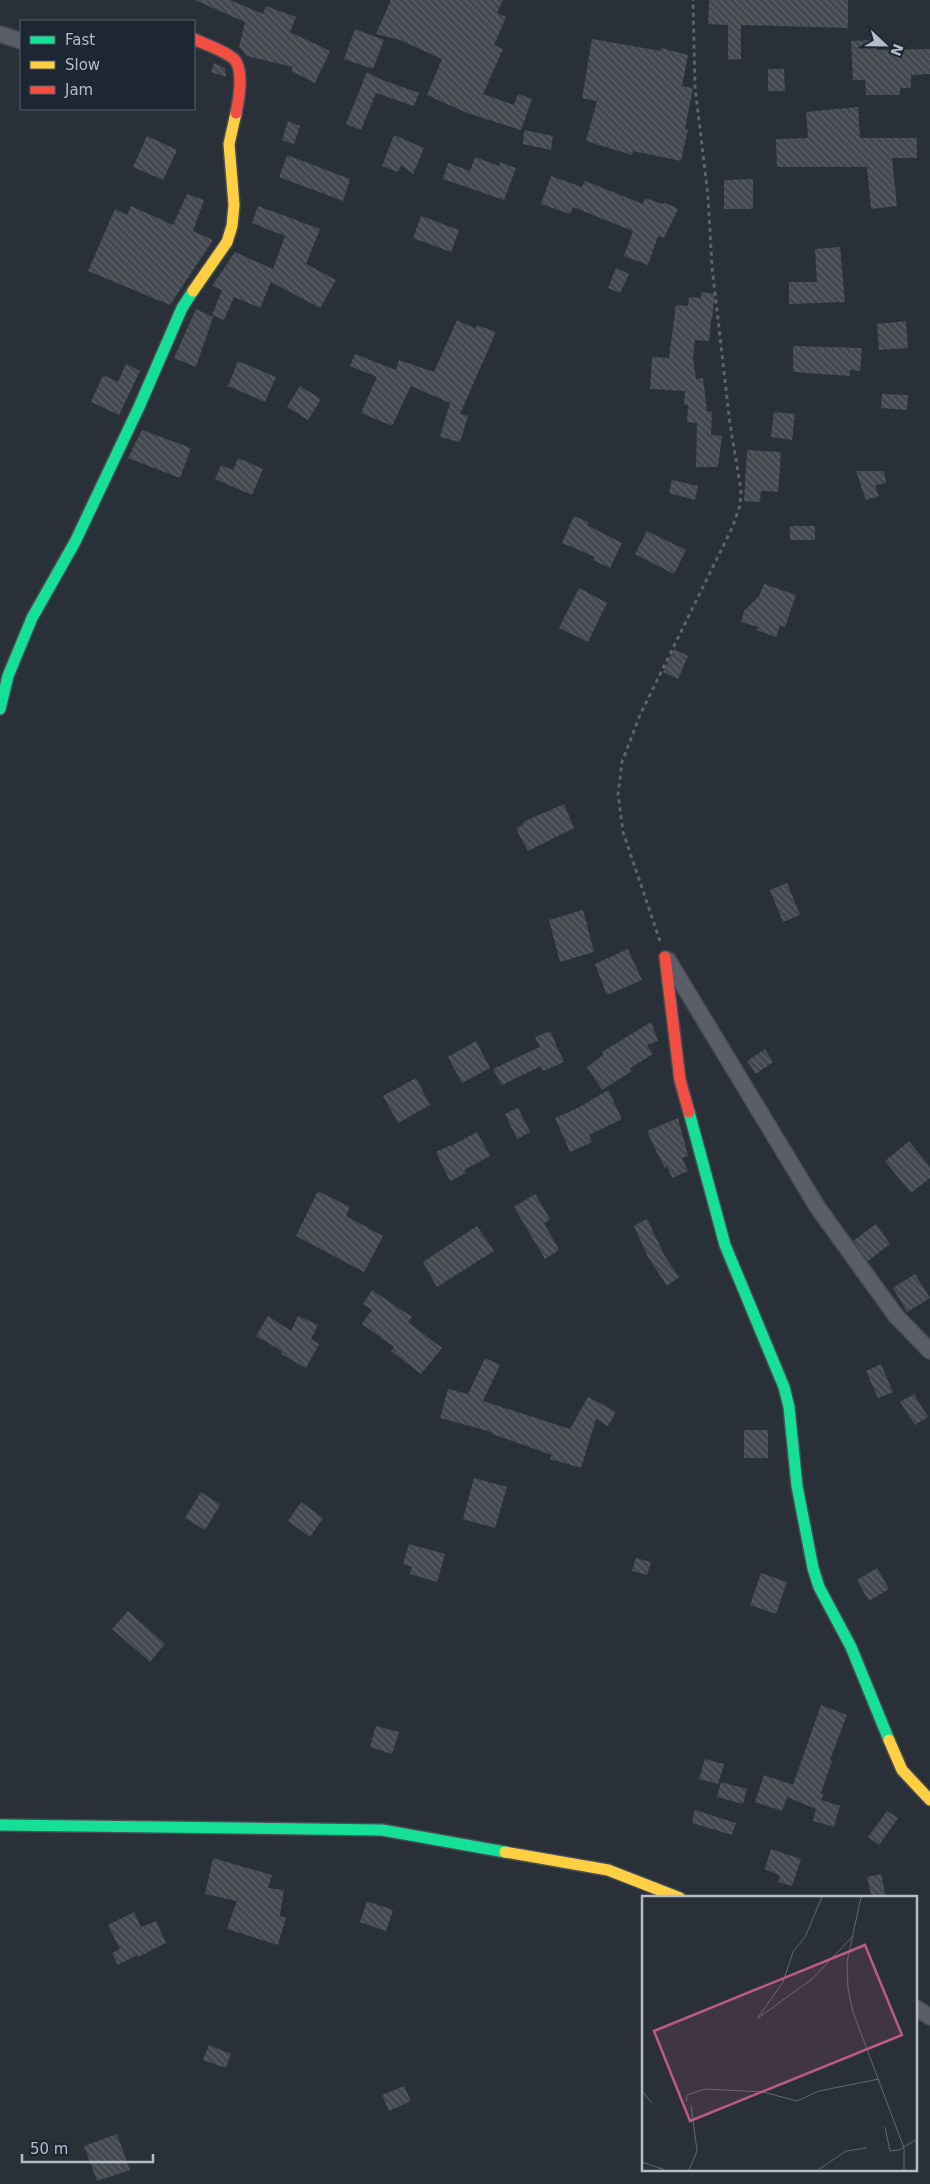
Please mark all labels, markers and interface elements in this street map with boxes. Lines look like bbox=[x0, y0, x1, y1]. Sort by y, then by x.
legend bbox=[20, 20, 195, 110]
north arrow bbox=[860, 20, 910, 70]
text: Fast bbox=[65, 31, 95, 49]
text: N bbox=[887, 41, 907, 58]
text: Slow bbox=[65, 56, 100, 74]
text: Jam bbox=[64, 81, 93, 99]
inset map bbox=[642, 1896, 918, 2172]
scale bar bbox=[22, 2132, 154, 2164]
text: 50 m bbox=[30, 2140, 68, 2158]

